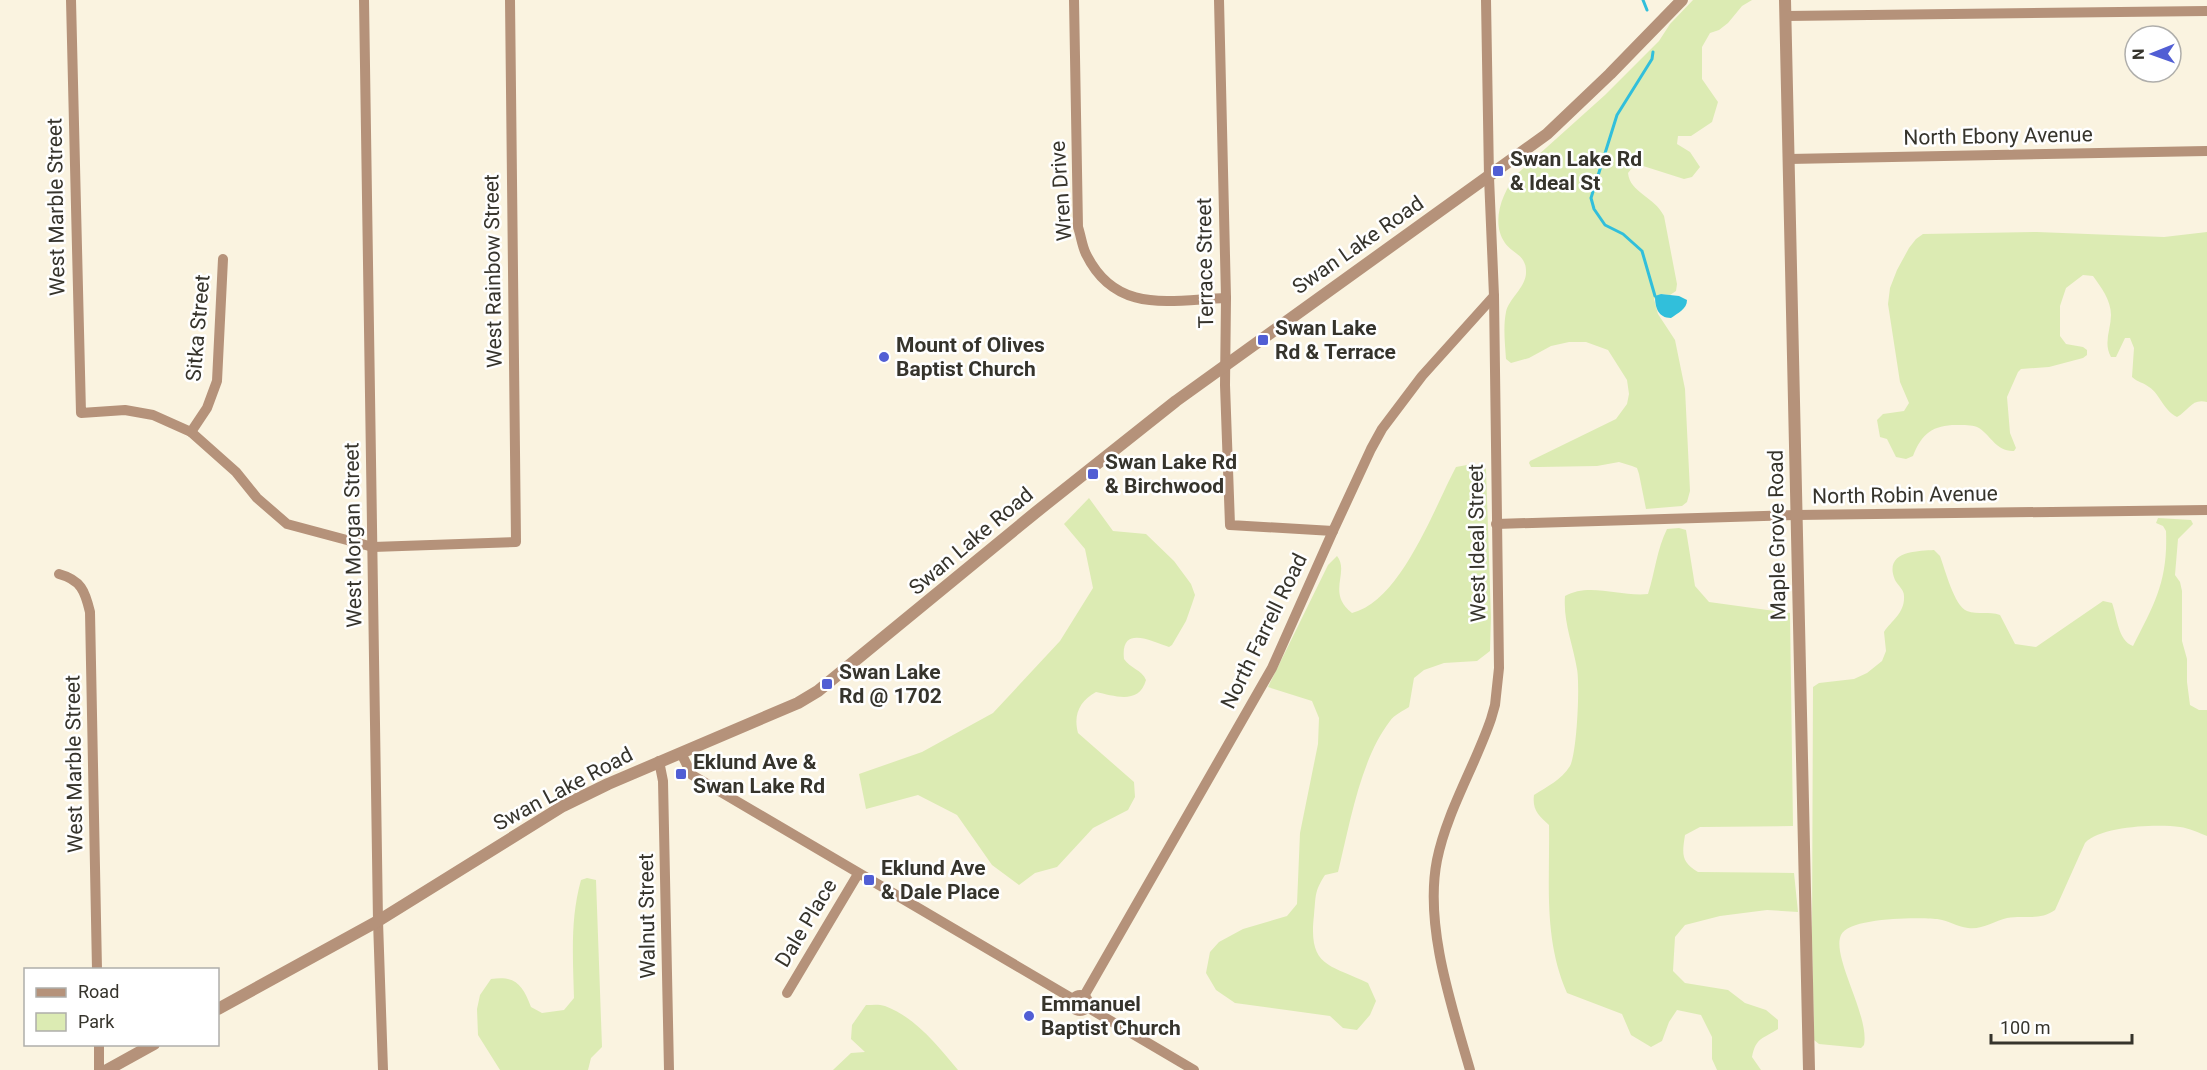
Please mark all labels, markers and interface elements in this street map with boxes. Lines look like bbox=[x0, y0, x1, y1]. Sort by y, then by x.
north arrow bbox=[2123, 24, 2183, 84]
text: N bbox=[2129, 48, 2148, 60]
street label: West Marble Street bbox=[42, 118, 70, 296]
street label: North Ebony Avenue bbox=[1903, 122, 2093, 150]
street label: Wren Drive bbox=[1046, 140, 1076, 242]
place label: Swan Lake Rd & Ideal St bbox=[1510, 147, 1642, 195]
marker: Swan Lake Rd & Ideal St bbox=[1491, 164, 1505, 178]
street label: West Rainbow Street bbox=[479, 174, 507, 368]
street label: Swan Lake Road bbox=[1288, 191, 1428, 299]
street label: Terrace Street bbox=[1192, 197, 1218, 329]
street label: Sitka Street bbox=[181, 273, 215, 382]
place label: Swan Lake Rd & Terrace bbox=[1275, 316, 1396, 364]
place label: Mount of Olives Baptist Church bbox=[896, 333, 1045, 381]
marker: Swan Lake Rd & Terrace bbox=[1256, 333, 1270, 347]
marker: Mount of Olives Baptist Church bbox=[877, 350, 891, 364]
street label: West Morgan Street bbox=[339, 442, 367, 628]
street label: Maple Grove Road bbox=[1764, 449, 1790, 621]
place label: Swan Lake Rd & Birchwood bbox=[1105, 450, 1237, 498]
street label: West Ideal Street bbox=[1464, 464, 1490, 622]
marker: Swan Lake Rd & Birchwood bbox=[1086, 467, 1100, 481]
street label: North Robin Avenue bbox=[1812, 481, 1998, 509]
street label: Swan Lake Road bbox=[904, 482, 1038, 600]
street label: North Farrell Road bbox=[1216, 549, 1312, 713]
place label: Swan Lake Rd @ 1702 bbox=[839, 660, 942, 708]
street label: West Marble Street bbox=[60, 675, 88, 853]
marker: Swan Lake Rd @ 1702 bbox=[820, 677, 834, 691]
street label: Swan Lake Road bbox=[489, 742, 637, 836]
place label: Eklund Ave & Swan Lake Rd bbox=[693, 750, 825, 798]
marker: Eklund Ave & Swan Lake Rd bbox=[674, 767, 688, 781]
street label: Walnut Street bbox=[634, 853, 660, 979]
place label: Eklund Ave & Dale Place bbox=[881, 856, 1000, 904]
marker: Eklund Ave & Dale Place bbox=[862, 873, 876, 887]
street label: Dale Place bbox=[770, 875, 842, 971]
legend bbox=[24, 968, 219, 1046]
text: Road bbox=[78, 981, 119, 1002]
place label: Emmanuel Baptist Church bbox=[1041, 992, 1181, 1040]
scale bar bbox=[1991, 1007, 2132, 1045]
marker: Emmanuel Baptist Church bbox=[1022, 1009, 1036, 1023]
text: Park bbox=[78, 1011, 115, 1032]
text: 100 m bbox=[2000, 1017, 2051, 1038]

